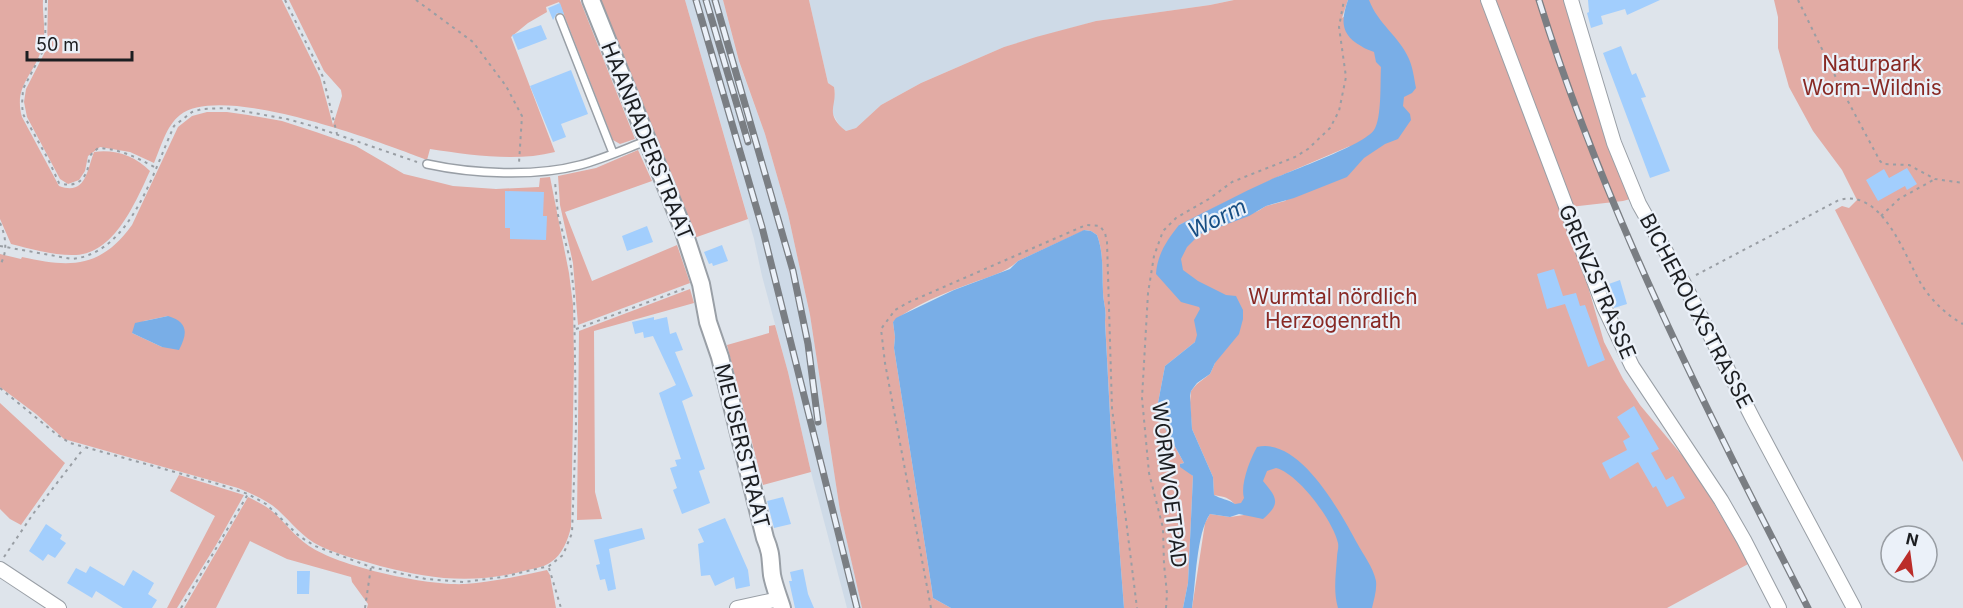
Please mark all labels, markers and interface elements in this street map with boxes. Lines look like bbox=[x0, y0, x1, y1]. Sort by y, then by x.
scale bar bbox=[27, 24, 132, 62]
text: 50 m bbox=[36, 34, 79, 55]
street label: HAANRADERSTRAAT bbox=[596, 38, 699, 244]
park label: Naturpark Worm-Wildnis bbox=[1802, 51, 1942, 100]
water label: Worm bbox=[1184, 193, 1250, 243]
street label: GRENZSTRASSE bbox=[1554, 201, 1641, 363]
street label: BICHEROUXSTRASSE bbox=[1634, 209, 1758, 412]
park label: Wurmtal nördlich Herzogenrath bbox=[1248, 284, 1418, 333]
street label: MEUSERSTRAAT bbox=[710, 361, 775, 531]
street label: WORMVOETPAD bbox=[1147, 401, 1192, 569]
north arrow bbox=[1879, 524, 1939, 584]
text: N bbox=[1904, 528, 1921, 551]

